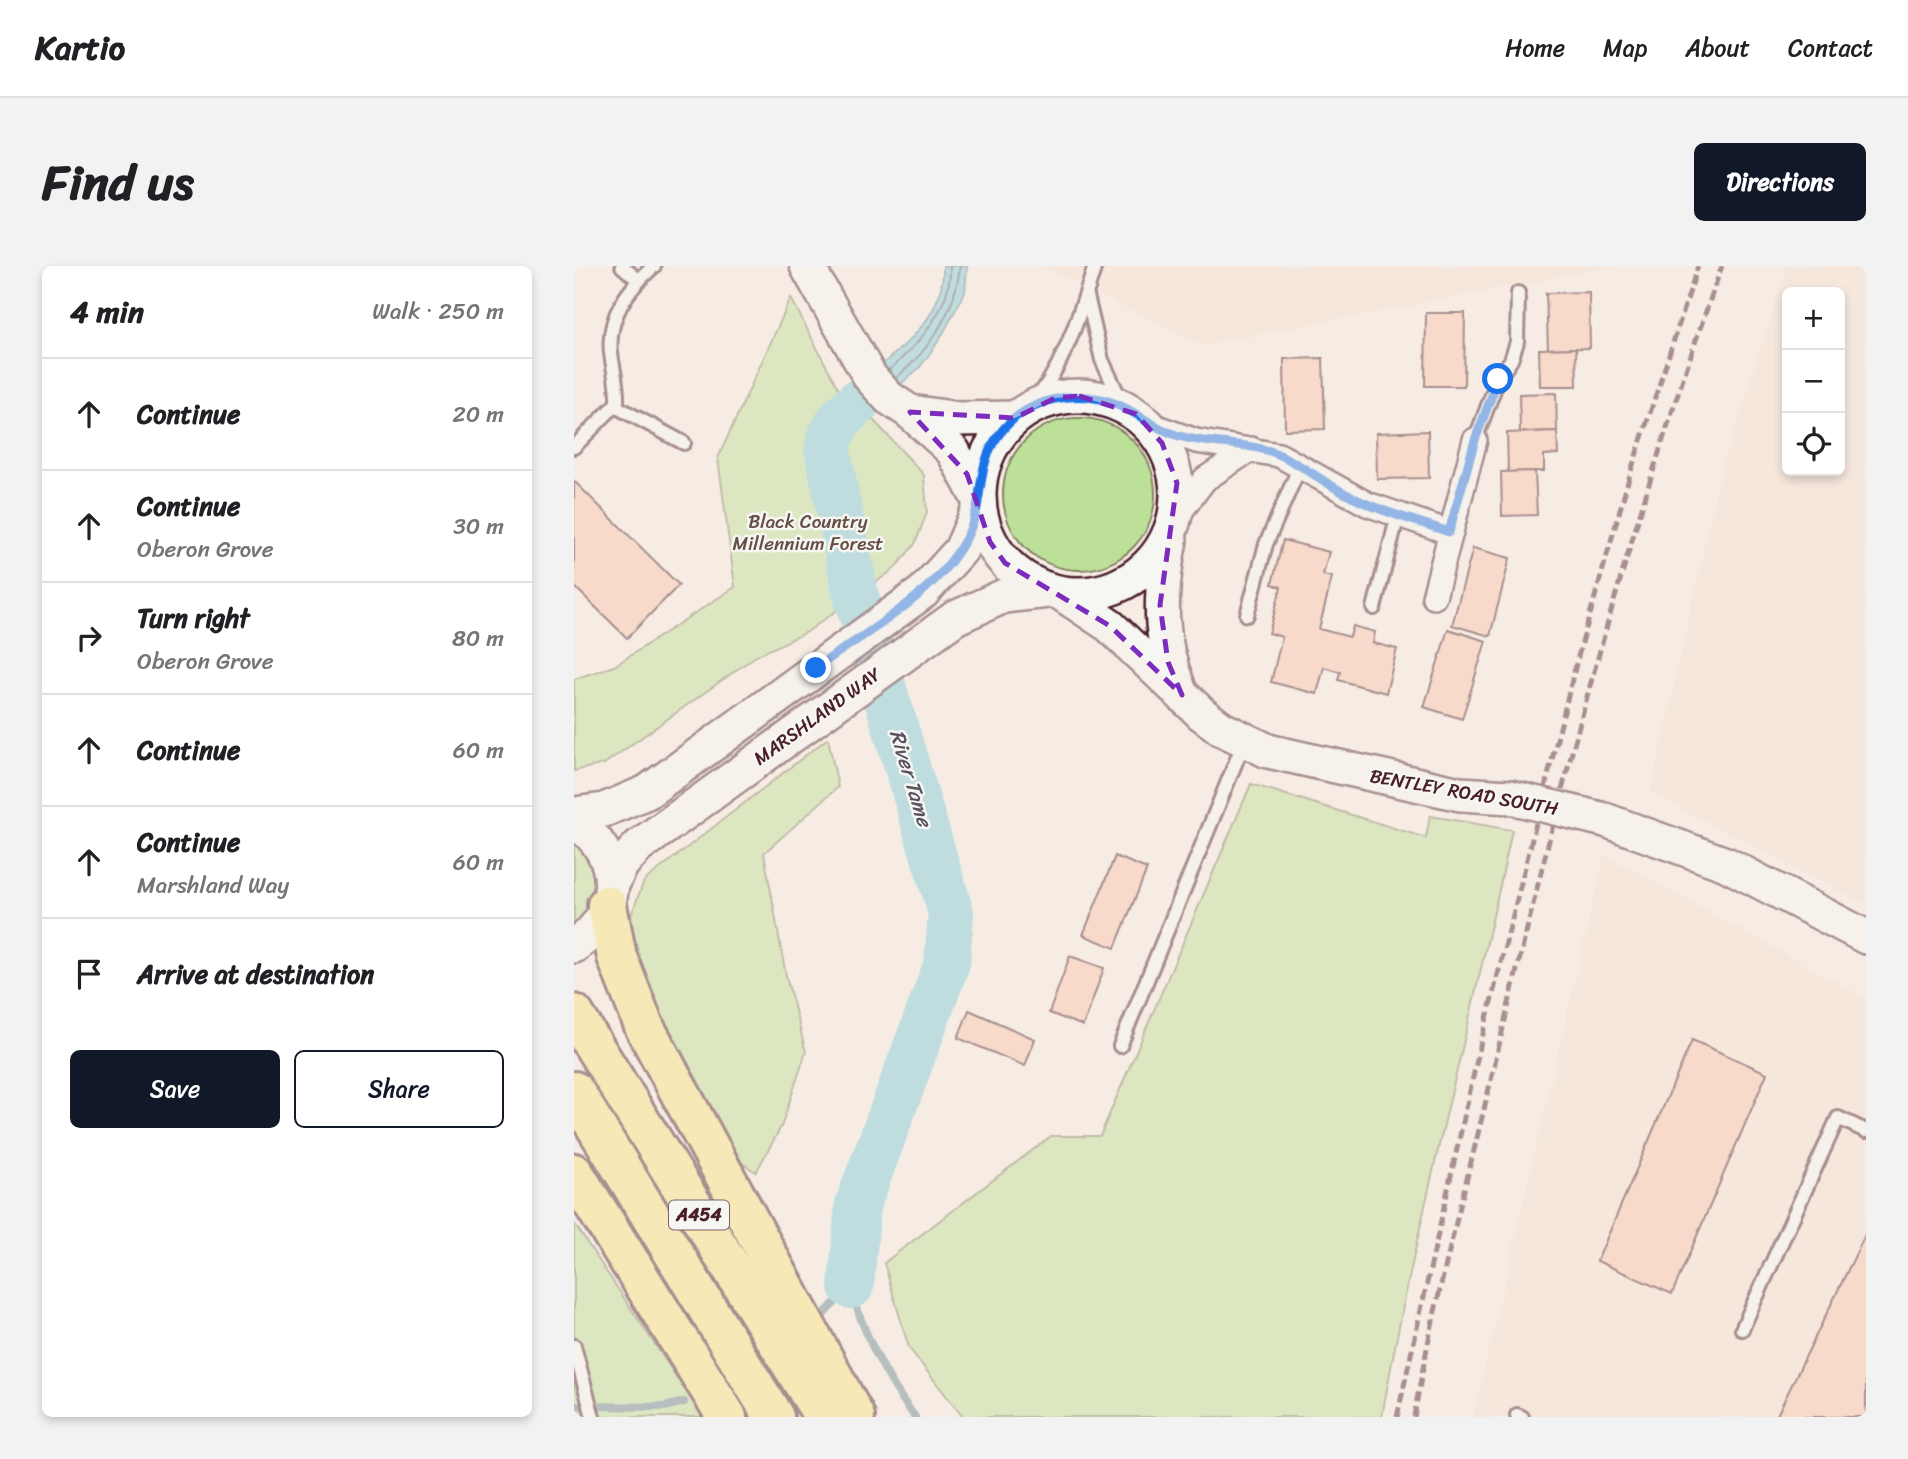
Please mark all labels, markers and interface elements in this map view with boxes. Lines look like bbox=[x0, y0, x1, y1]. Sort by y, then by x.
text: Kartio bbox=[35, 19, 125, 77]
text: Home bbox=[1505, 27, 1565, 69]
text: Map bbox=[1603, 27, 1647, 69]
text: About bbox=[1685, 27, 1750, 69]
text: Contact bbox=[1788, 27, 1873, 69]
text: Find us bbox=[42, 139, 194, 226]
button: Directions bbox=[1694, 143, 1866, 221]
text: 4 min bbox=[70, 285, 144, 339]
map controls bbox=[1782, 287, 1845, 476]
button: + bbox=[1782, 287, 1845, 350]
text: Walk · 250 m bbox=[372, 291, 504, 332]
button: − bbox=[1782, 350, 1845, 413]
route start bbox=[1482, 363, 1513, 394]
text: Continue bbox=[137, 391, 240, 437]
text: 20 m bbox=[453, 394, 504, 435]
icon: ahead bbox=[70, 395, 108, 433]
button: locate bbox=[1782, 413, 1845, 476]
text: Continue bbox=[137, 483, 240, 529]
park label: Black Country Millennium Forest bbox=[733, 505, 883, 560]
text: 30 m bbox=[453, 506, 504, 547]
icon: ahead bbox=[70, 507, 108, 545]
text: Oberon Grove bbox=[137, 529, 274, 570]
text: Turn right bbox=[137, 595, 250, 641]
text: 80 m bbox=[452, 618, 504, 659]
icon: right bbox=[70, 619, 108, 657]
text: Oberon Grove bbox=[137, 641, 274, 682]
route end bbox=[800, 652, 831, 683]
street label: MARSHLAND WAY bbox=[746, 658, 888, 774]
water label: River Tame bbox=[878, 725, 944, 833]
text: Continue bbox=[137, 727, 240, 773]
text: 60 m bbox=[453, 730, 504, 771]
icon: ahead bbox=[70, 731, 108, 769]
street label: BENTLEY ROAD SOUTH bbox=[1367, 759, 1561, 825]
text: Continue bbox=[137, 819, 240, 865]
text: 60 m bbox=[453, 842, 504, 883]
icon: ahead bbox=[70, 843, 108, 881]
text: Marshland Way bbox=[137, 865, 289, 906]
text: Arrive at destination bbox=[137, 951, 374, 997]
icon: arrive bbox=[70, 955, 108, 993]
button: Save bbox=[70, 1050, 280, 1128]
button: Share bbox=[294, 1050, 504, 1128]
road number: A454 bbox=[669, 1200, 729, 1230]

